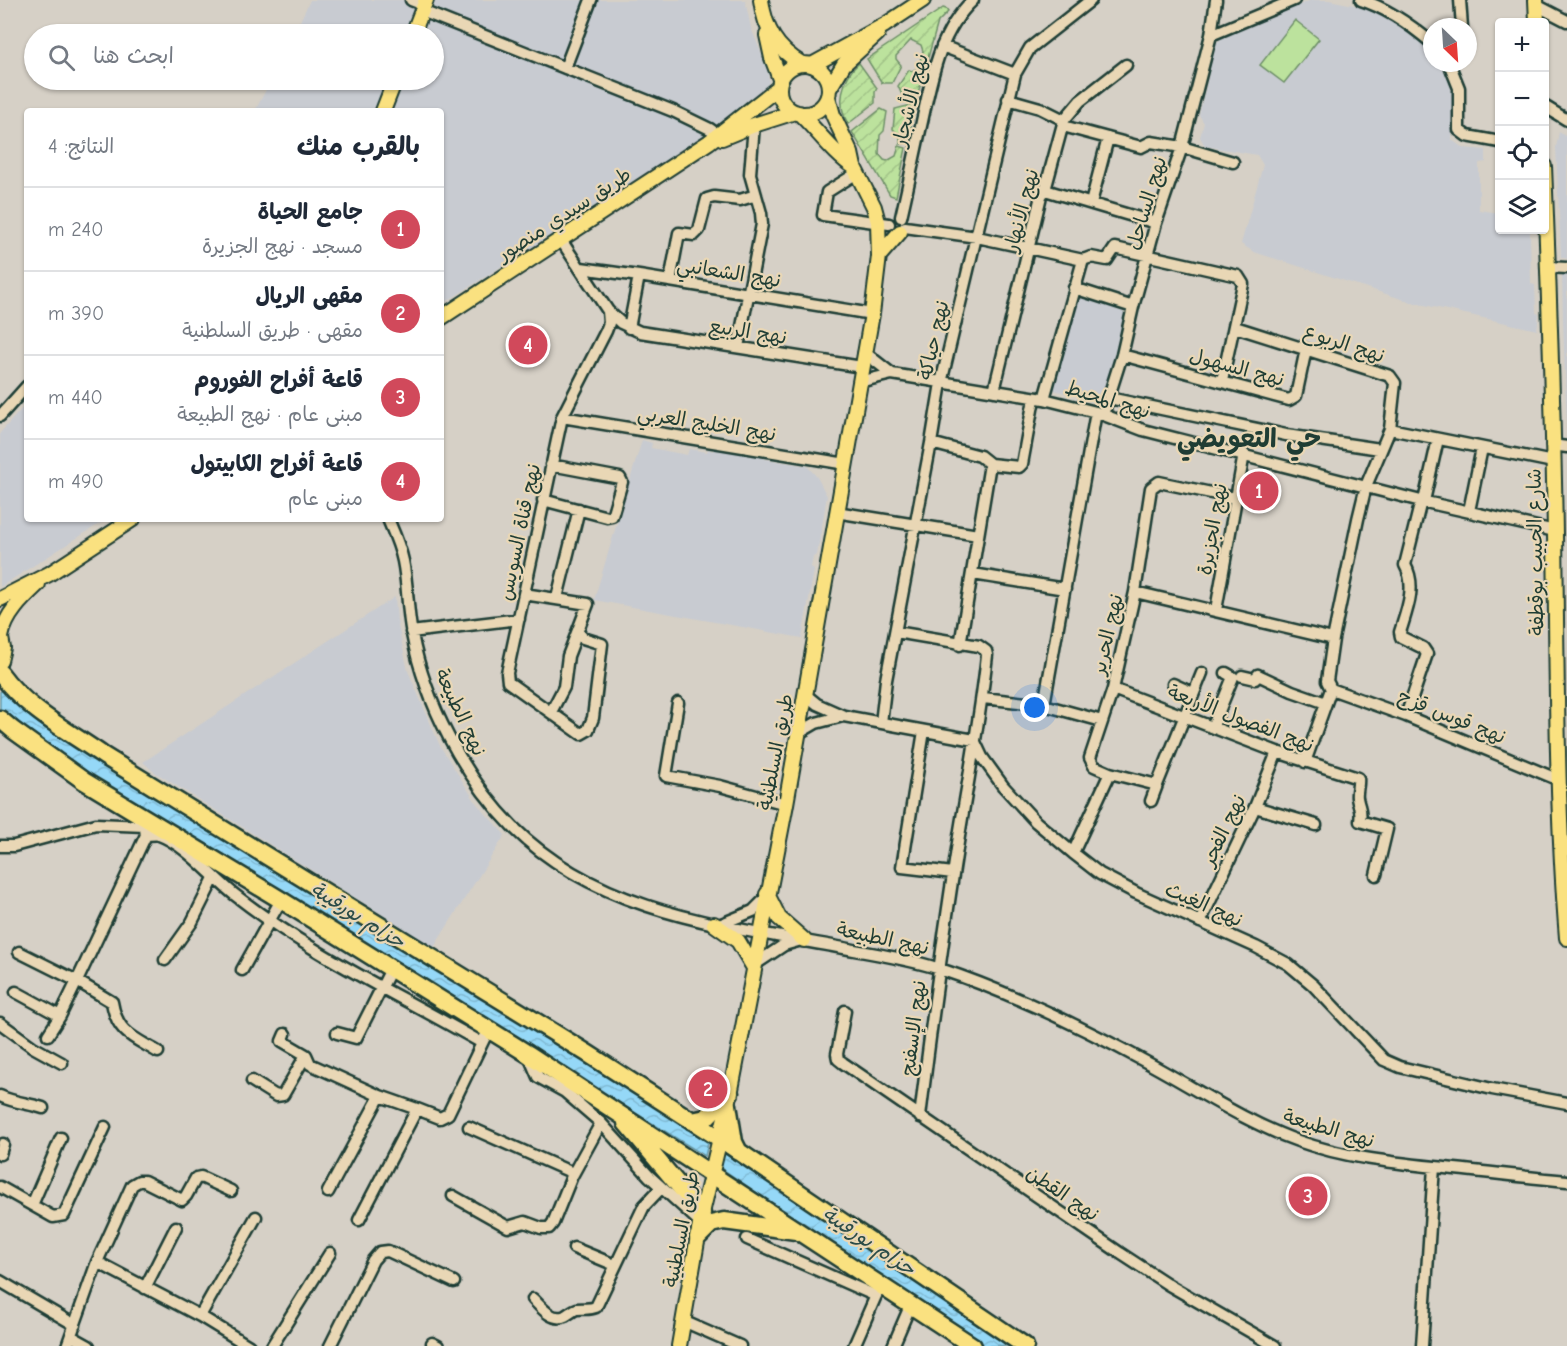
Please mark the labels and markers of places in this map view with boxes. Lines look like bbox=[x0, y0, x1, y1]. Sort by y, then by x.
pin: 4 bbox=[508, 322, 548, 368]
pin: 1 bbox=[1240, 468, 1278, 514]
pin: 2 bbox=[688, 1066, 728, 1112]
pin: 3 bbox=[1288, 1174, 1328, 1218]

